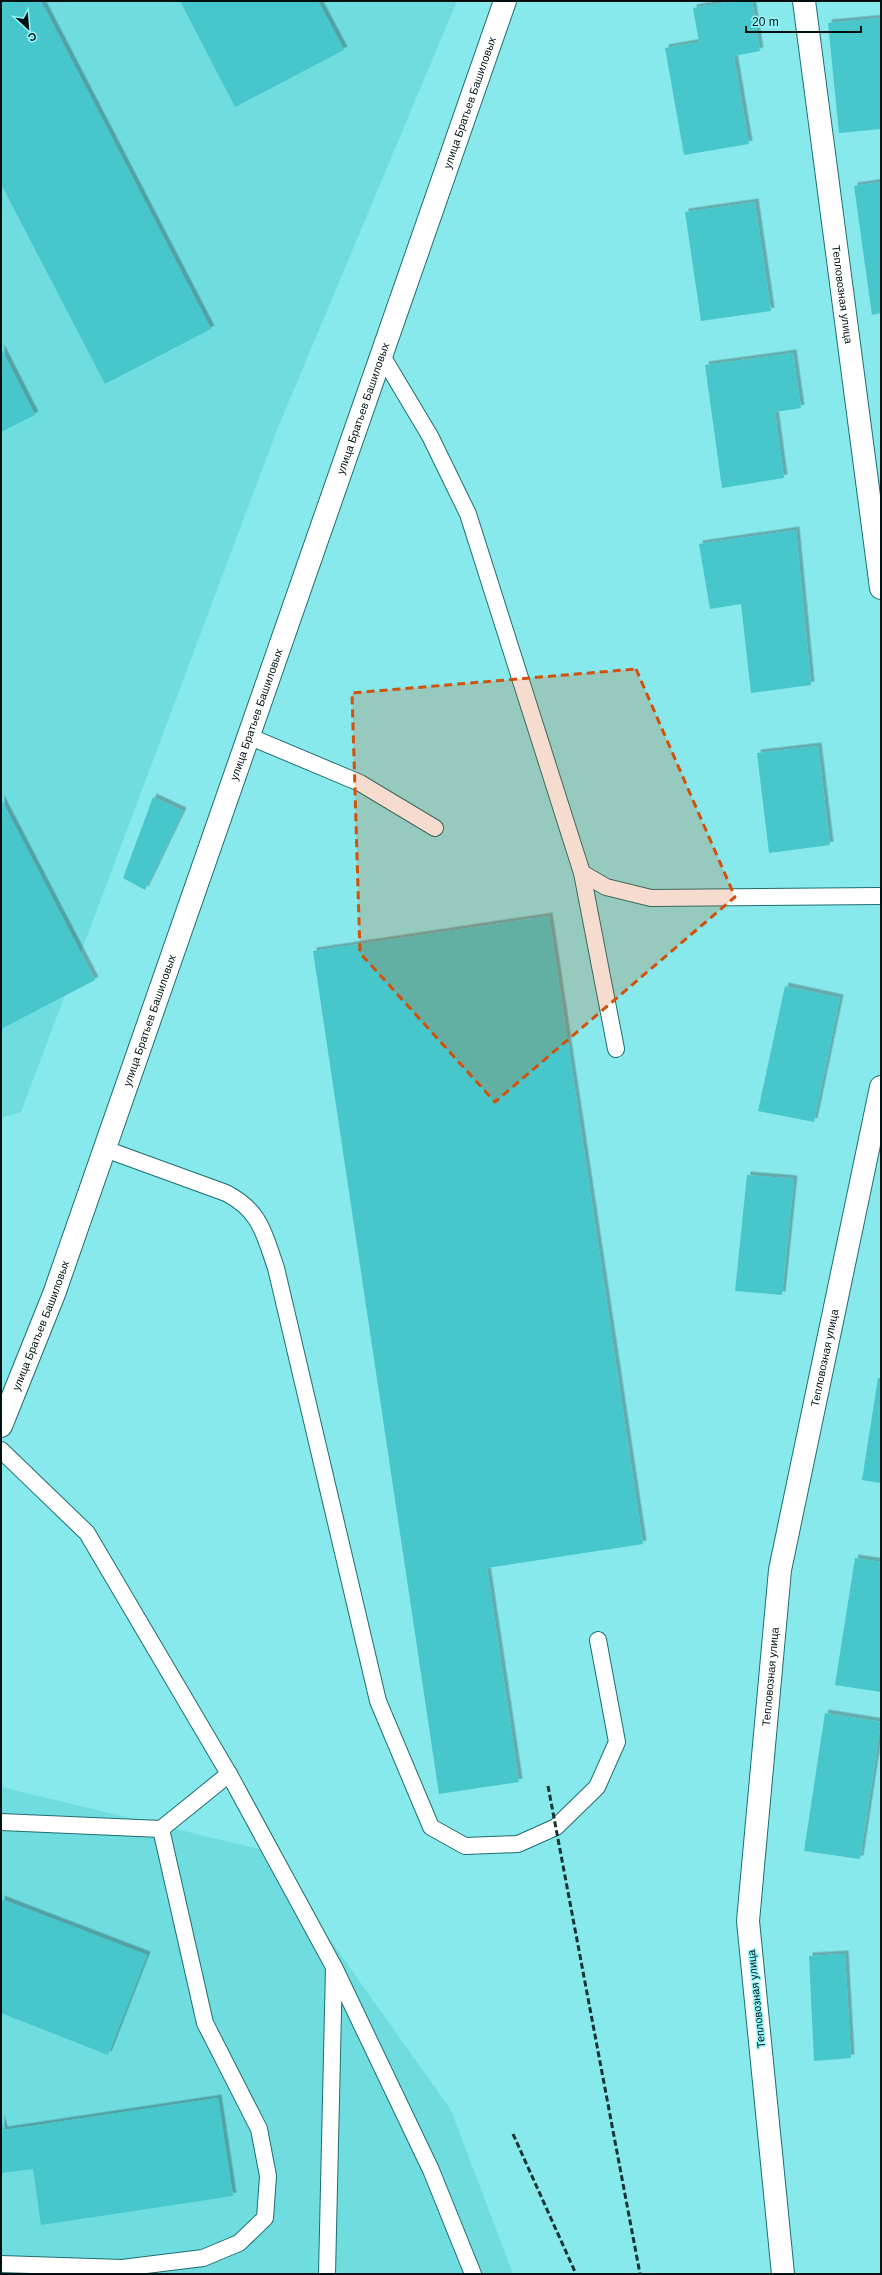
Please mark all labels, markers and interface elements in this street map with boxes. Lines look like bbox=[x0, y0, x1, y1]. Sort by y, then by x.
north arrow bbox=[8, 8, 48, 48]
scale bar bbox=[746, 8, 861, 34]
text: 20 m bbox=[752, 15, 779, 29]
text: С bbox=[26, 30, 39, 44]
street label: улица Братьев Башиловых bbox=[441, 35, 498, 170]
street label: Тепловозная улица bbox=[830, 245, 855, 345]
street label: улица Братьев Башиловых bbox=[334, 341, 392, 476]
street label: улица Братьев Башиловых bbox=[228, 647, 285, 782]
street label: улица Братьев Башиловых bbox=[121, 953, 178, 1088]
street label: улица Братьев Башиловых bbox=[10, 1258, 71, 1392]
street label: Тепловозная улица bbox=[808, 1307, 841, 1408]
street label: Тепловозная улица bbox=[760, 1626, 781, 1727]
street label: Тепловозная улица bbox=[745, 1948, 767, 2049]

